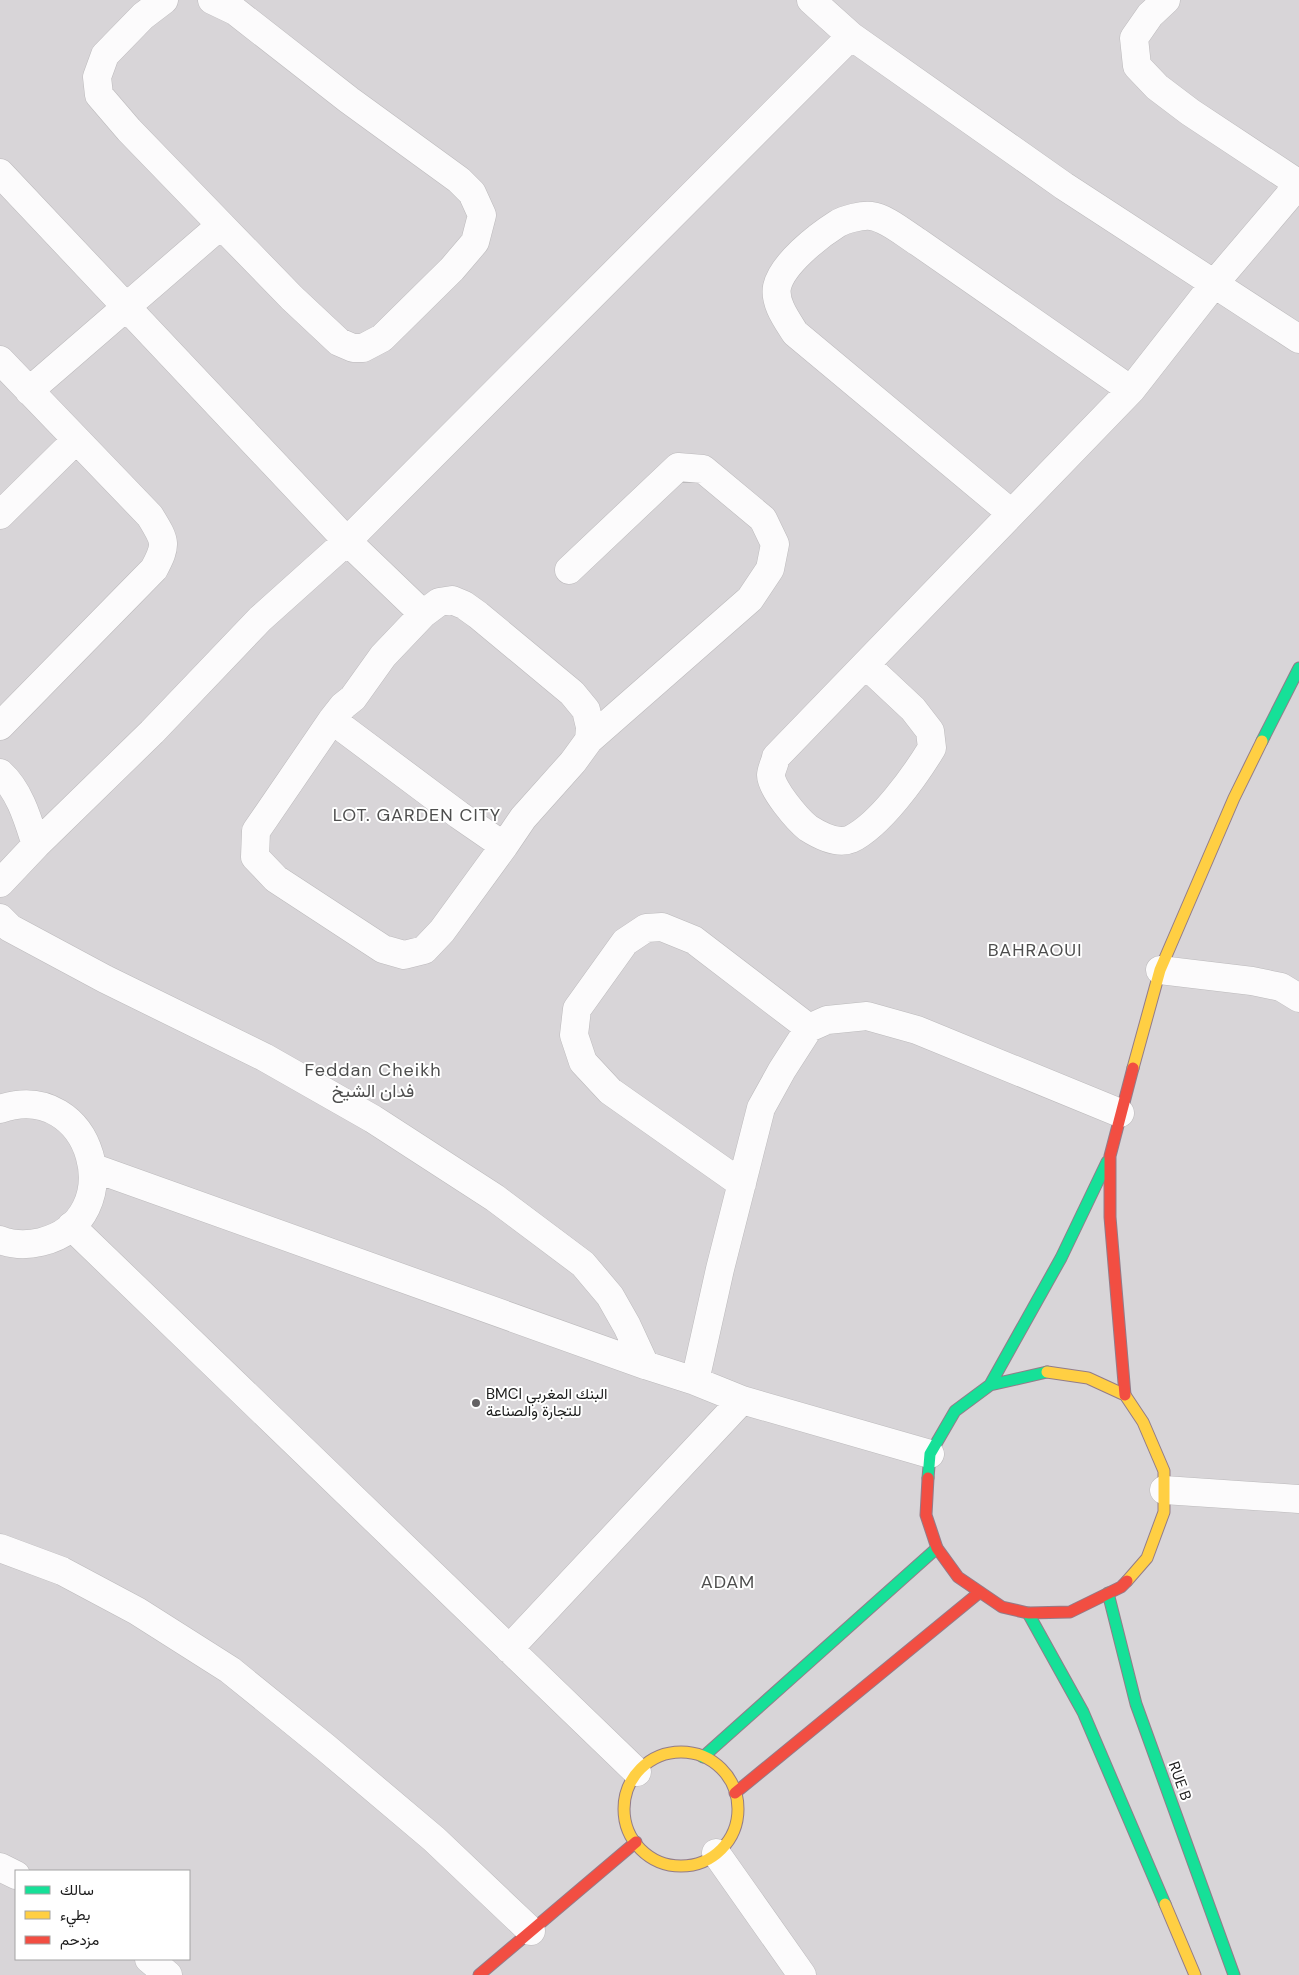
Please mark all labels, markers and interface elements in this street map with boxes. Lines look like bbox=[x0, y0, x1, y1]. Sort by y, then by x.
district label: LOT. GARDEN CITY bbox=[333, 803, 501, 827]
district label: BAHRAOUI bbox=[988, 938, 1082, 962]
district label: Feddan Cheikh فدان الشيخ bbox=[304, 1058, 442, 1103]
place label: BMCI البنك المغربي للتجارة والصناعة bbox=[486, 1384, 608, 1421]
marker: BMCI البنك المغربي للتجارة والصناعة bbox=[470, 1397, 482, 1409]
district label: ADAM bbox=[701, 1570, 755, 1594]
street label: RUE B bbox=[1164, 1759, 1196, 1803]
legend bbox=[15, 1870, 190, 1960]
text: سالك bbox=[60, 1880, 94, 1900]
text: بطيء bbox=[60, 1905, 90, 1928]
text: مزدحم bbox=[60, 1930, 99, 1950]

